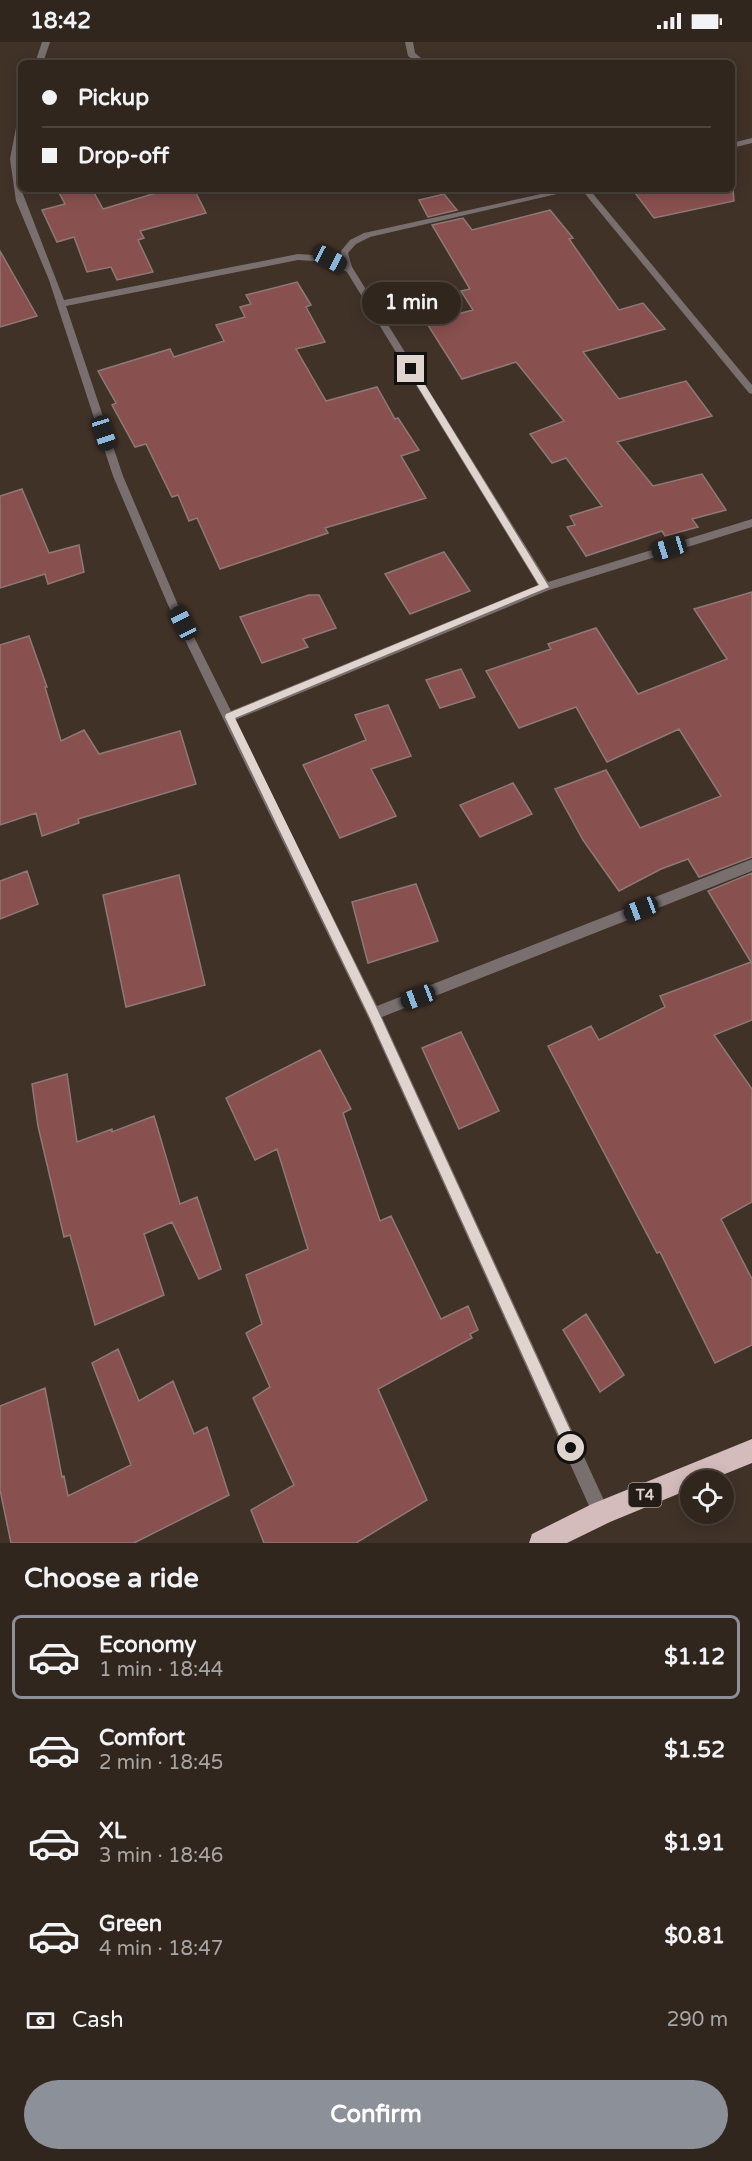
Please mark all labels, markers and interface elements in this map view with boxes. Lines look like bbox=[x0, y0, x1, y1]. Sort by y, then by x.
text: 18:42 bbox=[30, 8, 91, 34]
text: Pickup bbox=[78, 85, 149, 111]
text: Drop-off bbox=[78, 143, 169, 169]
car bbox=[310, 243, 350, 275]
callout: 1 min bbox=[362, 282, 460, 324]
text: 1 min bbox=[385, 291, 438, 315]
route end bbox=[397, 355, 424, 382]
car bbox=[90, 413, 118, 453]
car bbox=[649, 534, 689, 562]
car bbox=[167, 603, 199, 643]
car bbox=[621, 894, 661, 924]
car bbox=[398, 982, 438, 1012]
route start bbox=[557, 1434, 584, 1461]
map controls bbox=[680, 1470, 734, 1524]
button: locate bbox=[680, 1470, 734, 1524]
road number: T4 bbox=[628, 1483, 662, 1507]
text: Choose a ride bbox=[24, 1562, 199, 1595]
icon: car bbox=[27, 1630, 81, 1684]
text: Economy bbox=[99, 1632, 196, 1658]
text: $1.12 bbox=[664, 1644, 725, 1670]
text: 1 min · 18:44 bbox=[99, 1658, 223, 1682]
icon: car bbox=[27, 1723, 81, 1777]
text: Comfort bbox=[99, 1725, 185, 1751]
text: $1.52 bbox=[664, 1737, 725, 1763]
text: 2 min · 18:45 bbox=[99, 1751, 223, 1775]
icon: car bbox=[27, 1816, 81, 1870]
text: XL bbox=[99, 1818, 126, 1844]
text: $1.91 bbox=[664, 1830, 725, 1856]
text: 3 min · 18:46 bbox=[99, 1844, 223, 1868]
icon: car bbox=[27, 1909, 81, 1963]
text: Green bbox=[99, 1911, 162, 1937]
text: $0.81 bbox=[664, 1923, 725, 1949]
text: 4 min · 18:47 bbox=[99, 1937, 223, 1961]
icon: cash bbox=[24, 2004, 57, 2037]
text: Cash bbox=[72, 2007, 124, 2033]
text: 290 m bbox=[667, 2008, 728, 2032]
button: Confirm bbox=[24, 2080, 728, 2149]

